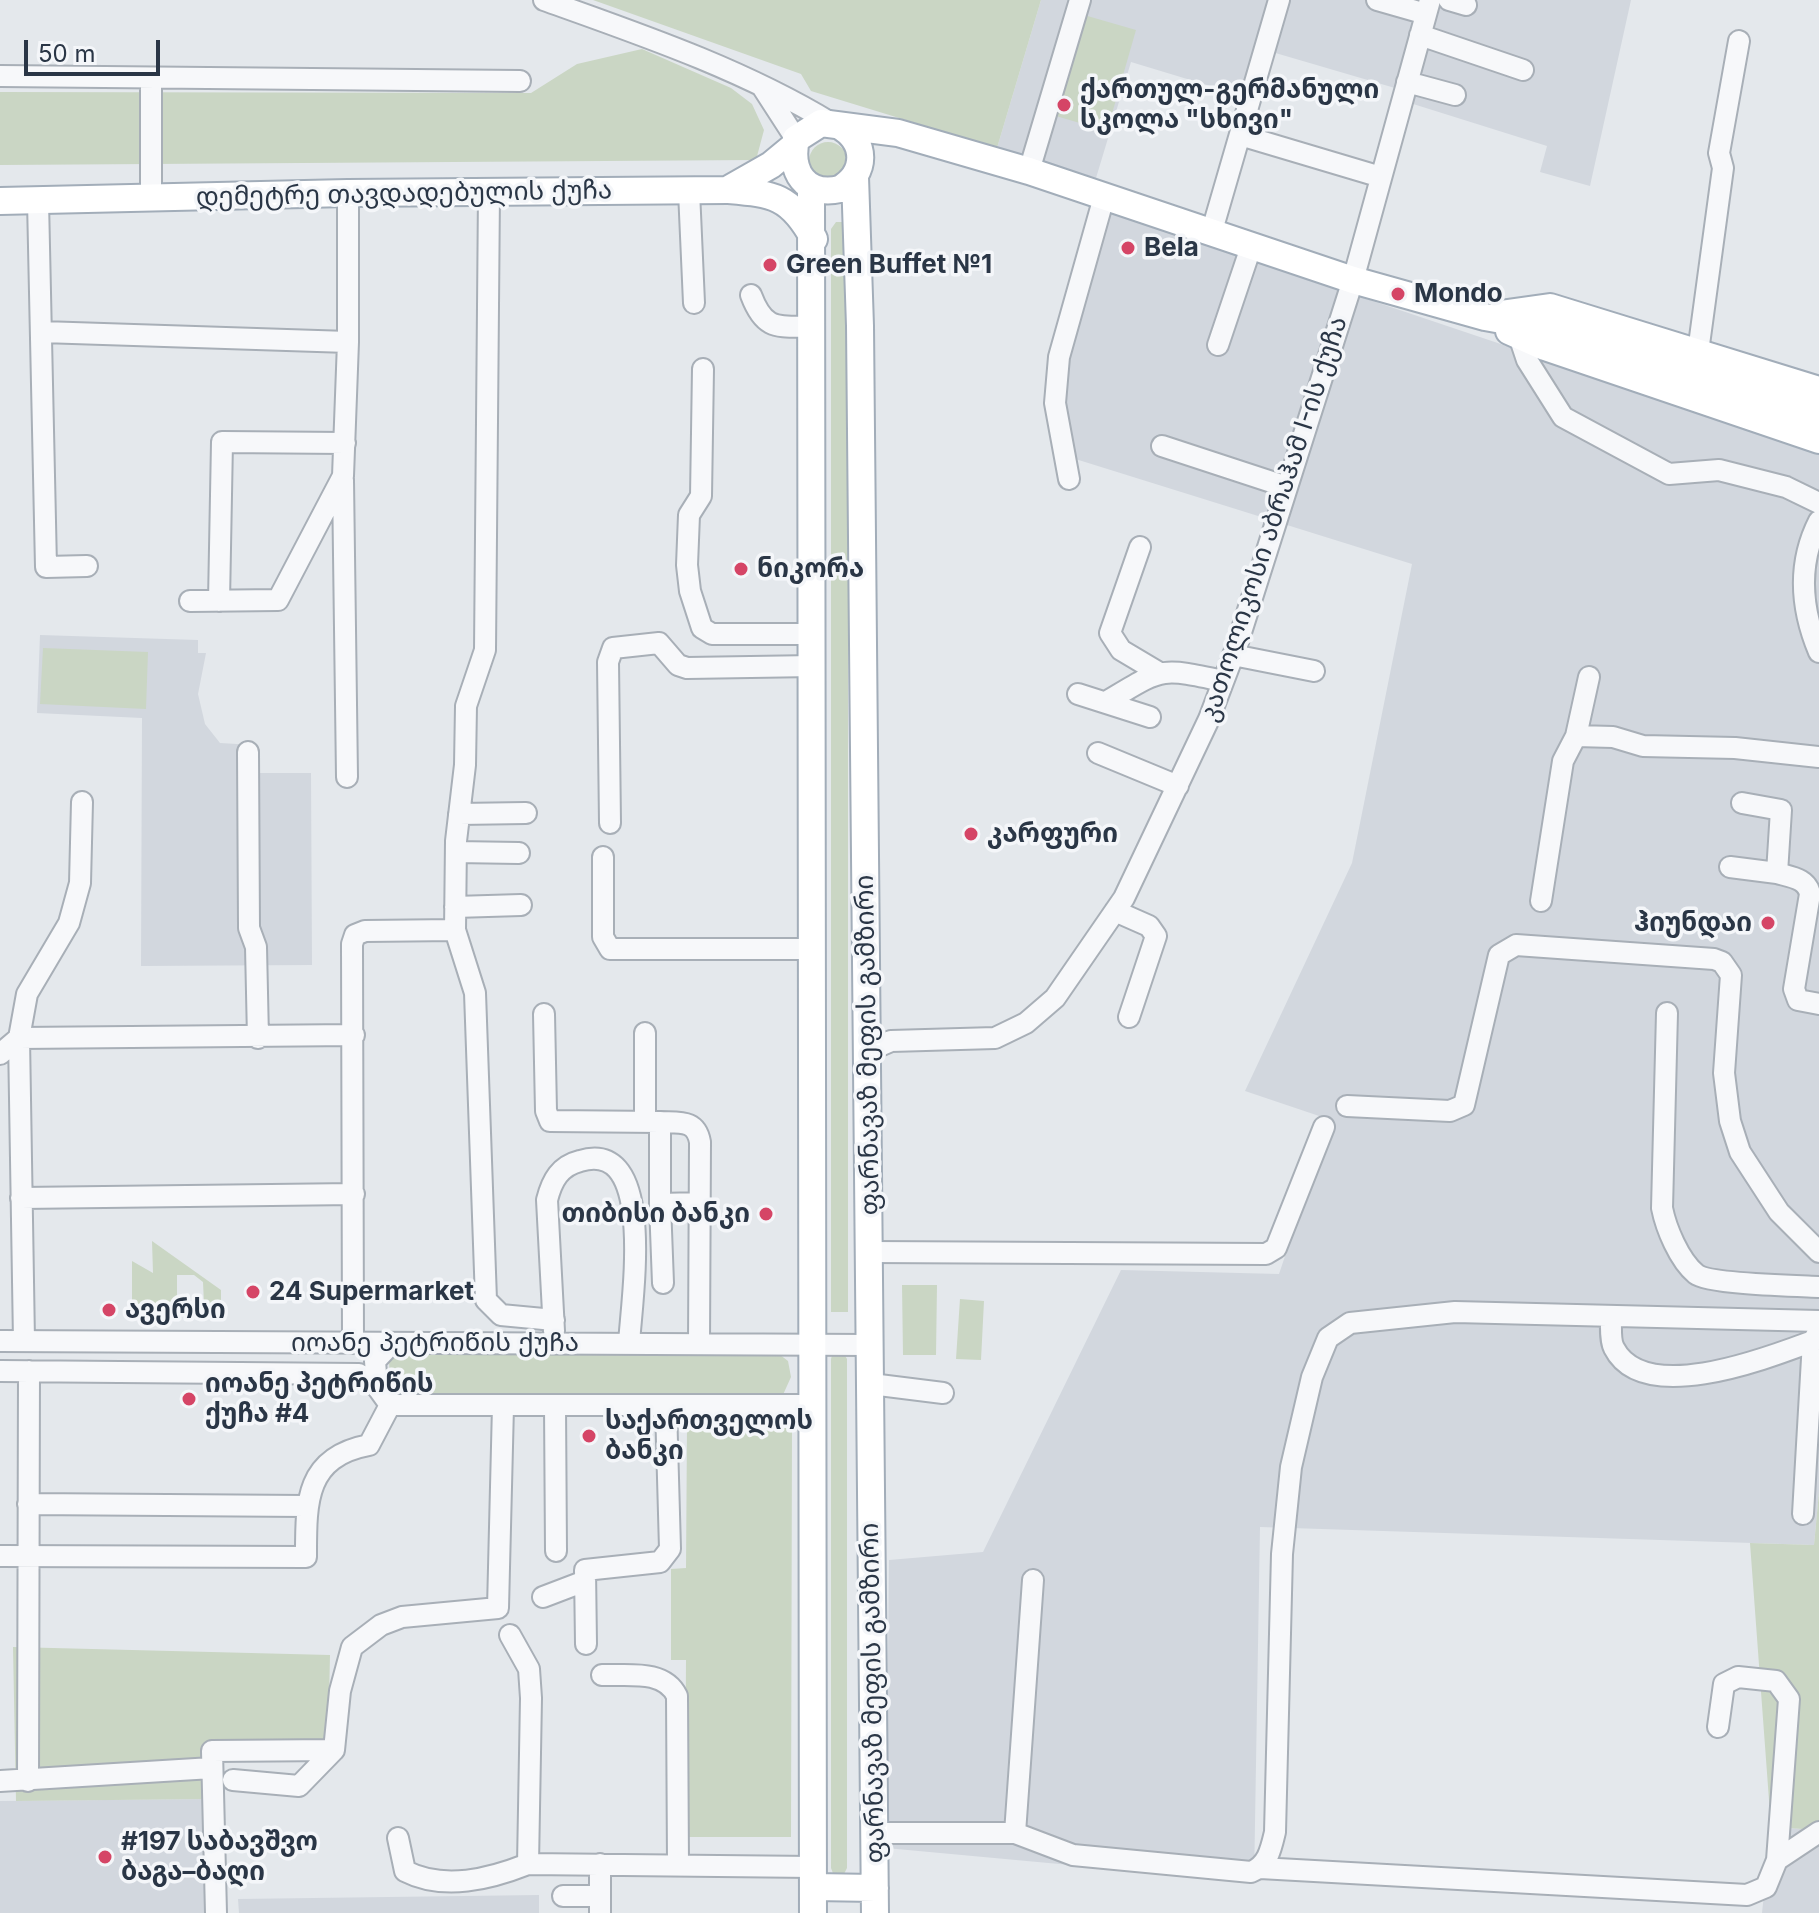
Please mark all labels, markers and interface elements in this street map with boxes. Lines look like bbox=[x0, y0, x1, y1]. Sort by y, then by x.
scale bar bbox=[28, 24, 164, 74]
text: 50 m bbox=[38, 39, 96, 68]
place label: ქართულ-გერმანული სკოლა "სხივი" bbox=[1080, 74, 1379, 136]
marker: ქართულ-გერმანული სკოლა "სხივი" bbox=[1055, 96, 1073, 114]
street label: დემეტრე თავდადებულის ქუჩა bbox=[196, 175, 612, 213]
place label: Bela bbox=[1144, 232, 1199, 264]
marker: Bela bbox=[1119, 239, 1137, 257]
place label: Green Buffet №1 bbox=[786, 249, 992, 281]
marker: Green Buffet №1 bbox=[761, 256, 779, 274]
place label: Mondo bbox=[1414, 278, 1503, 310]
marker: Mondo bbox=[1389, 285, 1407, 303]
street label: კათოლიკოსი აბრაჰამ I-ის ქუჩა bbox=[1194, 312, 1354, 726]
place label: ნიკორა bbox=[757, 553, 864, 585]
marker: ნიკორა bbox=[732, 560, 750, 578]
place label: კარფური bbox=[987, 818, 1118, 850]
marker: კარფური bbox=[962, 825, 980, 843]
street label: ფარნავაზ მეფის გამზირი bbox=[849, 874, 887, 1216]
place label: ჰიუნდაი bbox=[1634, 907, 1752, 939]
marker: ჰიუნდაი bbox=[1759, 914, 1777, 932]
place label: თიბისი ბანკი bbox=[562, 1198, 750, 1230]
marker: თიბისი ბანკი bbox=[757, 1205, 775, 1223]
place label: 24 Supermarket bbox=[269, 1276, 474, 1308]
marker: 24 Supermarket bbox=[244, 1283, 262, 1301]
place label: ავერსი bbox=[125, 1294, 226, 1326]
marker: ავერსი bbox=[100, 1301, 118, 1319]
street label: იოანე პეტრიწის ქუჩა bbox=[291, 1327, 579, 1359]
place label: იოანე პეტრიწის ქუჩა #4 bbox=[205, 1368, 434, 1430]
marker: იოანე პეტრიწის ქუჩა #4 bbox=[180, 1390, 198, 1408]
place label: საქართველოს ბანკი bbox=[605, 1405, 813, 1466]
marker: საქართველოს ბანკი bbox=[580, 1427, 598, 1445]
street label: ფარნავაზ მეფის გამზირი bbox=[854, 1522, 892, 1864]
place label: #197 საბავშვო ბაგა–ბაღი bbox=[121, 1826, 318, 1888]
marker: #197 საბავშვო ბაგა–ბაღი bbox=[96, 1848, 114, 1866]

